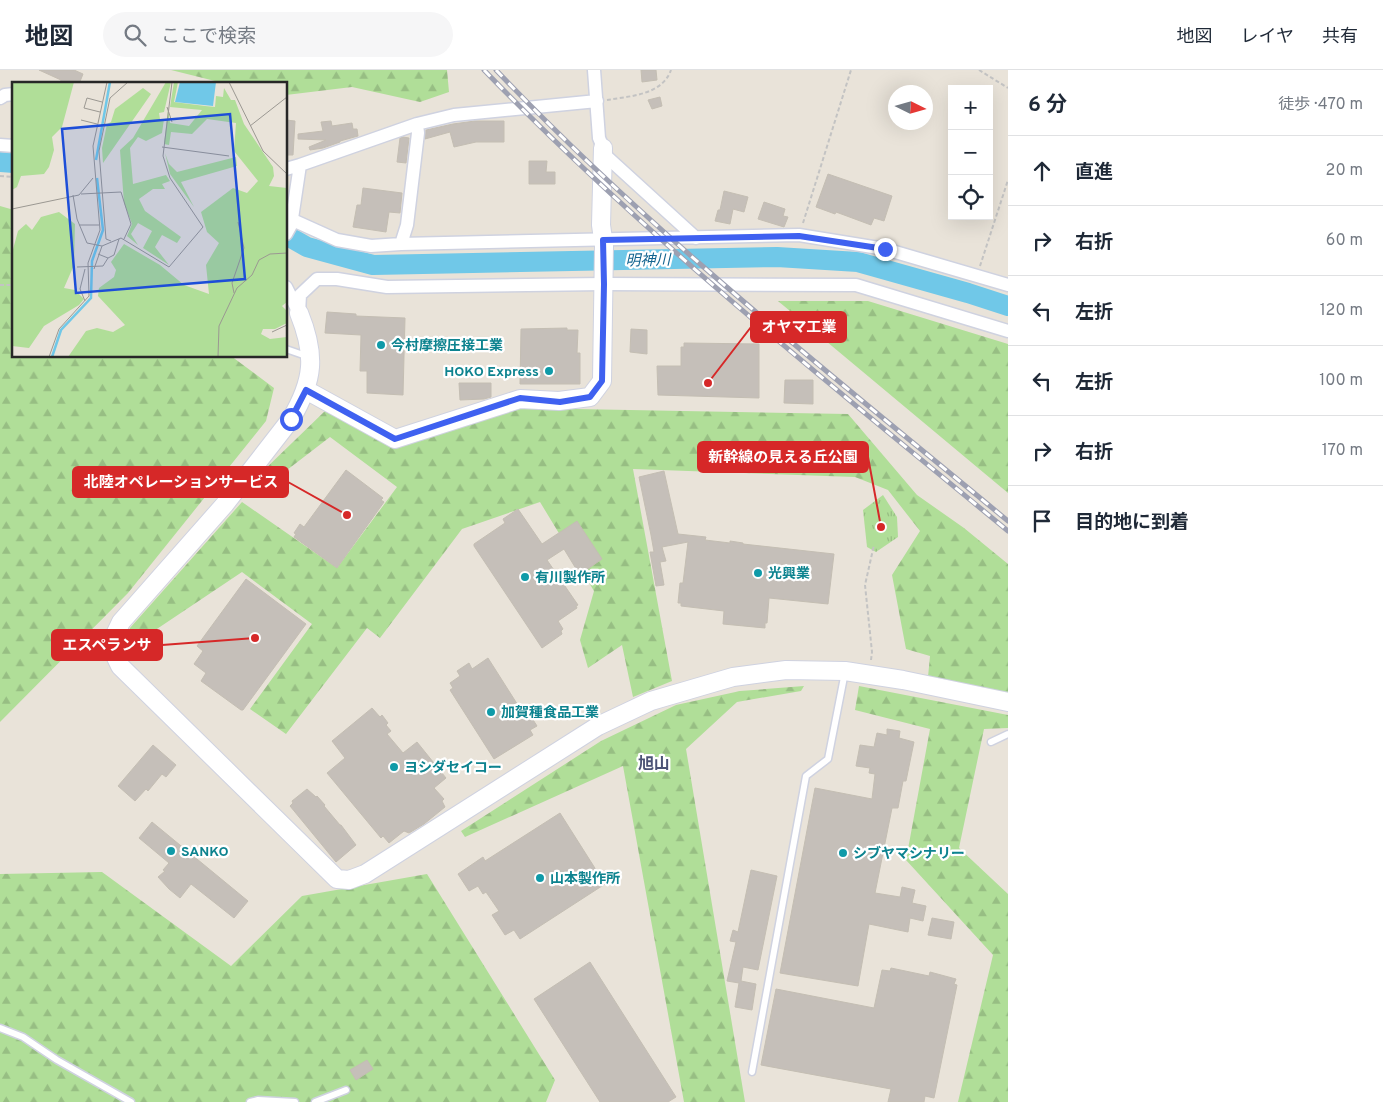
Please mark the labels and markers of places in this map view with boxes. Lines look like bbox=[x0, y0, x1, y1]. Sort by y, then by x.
callout: オヤマ工業 bbox=[751, 312, 846, 342]
place label: 今村摩擦圧接工業 bbox=[391, 337, 503, 355]
marker: 今村摩擦圧接工業 bbox=[375, 339, 387, 351]
place label: HOKO Express bbox=[444, 364, 539, 381]
marker: HOKO Express bbox=[543, 365, 555, 377]
callout: 新幹線の見える丘公園 bbox=[698, 442, 868, 472]
callout: 北陸オペレーションサービス bbox=[73, 467, 288, 497]
place label: 光興業 bbox=[768, 566, 810, 583]
marker: 光興業 bbox=[752, 567, 764, 579]
place label: 有川製作所 bbox=[535, 569, 605, 587]
marker: 有川製作所 bbox=[519, 571, 531, 583]
callout: エスペランサ bbox=[52, 630, 162, 660]
place label: 加賀種食品工業 bbox=[501, 705, 599, 722]
marker: 加賀種食品工業 bbox=[485, 706, 497, 718]
place label: ヨシダセイコー bbox=[404, 759, 502, 777]
marker: ヨシダセイコー bbox=[388, 761, 400, 773]
place label: SANKO bbox=[181, 844, 229, 861]
marker: SANKO bbox=[165, 845, 177, 857]
place label: シブヤマシナリー bbox=[853, 845, 965, 863]
marker: シブヤマシナリー bbox=[837, 847, 849, 859]
place label: 山本製作所 bbox=[550, 870, 620, 888]
marker: 山本製作所 bbox=[534, 872, 546, 884]

